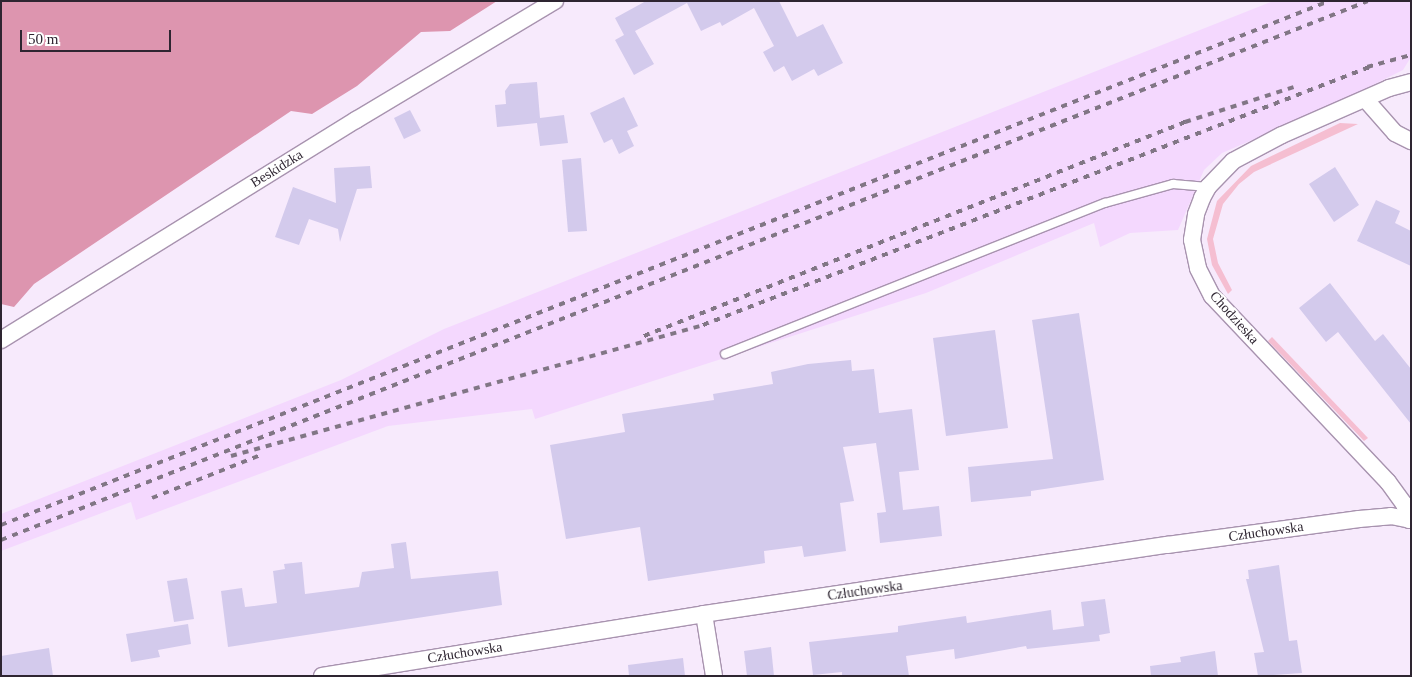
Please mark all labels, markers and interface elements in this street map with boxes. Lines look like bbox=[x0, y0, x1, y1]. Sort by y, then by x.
scale bar bbox=[22, 20, 174, 52]
text: 50 m bbox=[28, 31, 58, 47]
street label: Beskidzka bbox=[248, 146, 306, 192]
street label: Chodzieska bbox=[1206, 288, 1262, 348]
street label: Człuchowska bbox=[1227, 518, 1305, 546]
street label: Człuchowska bbox=[826, 577, 904, 605]
street label: Człuchowska bbox=[426, 639, 504, 667]

